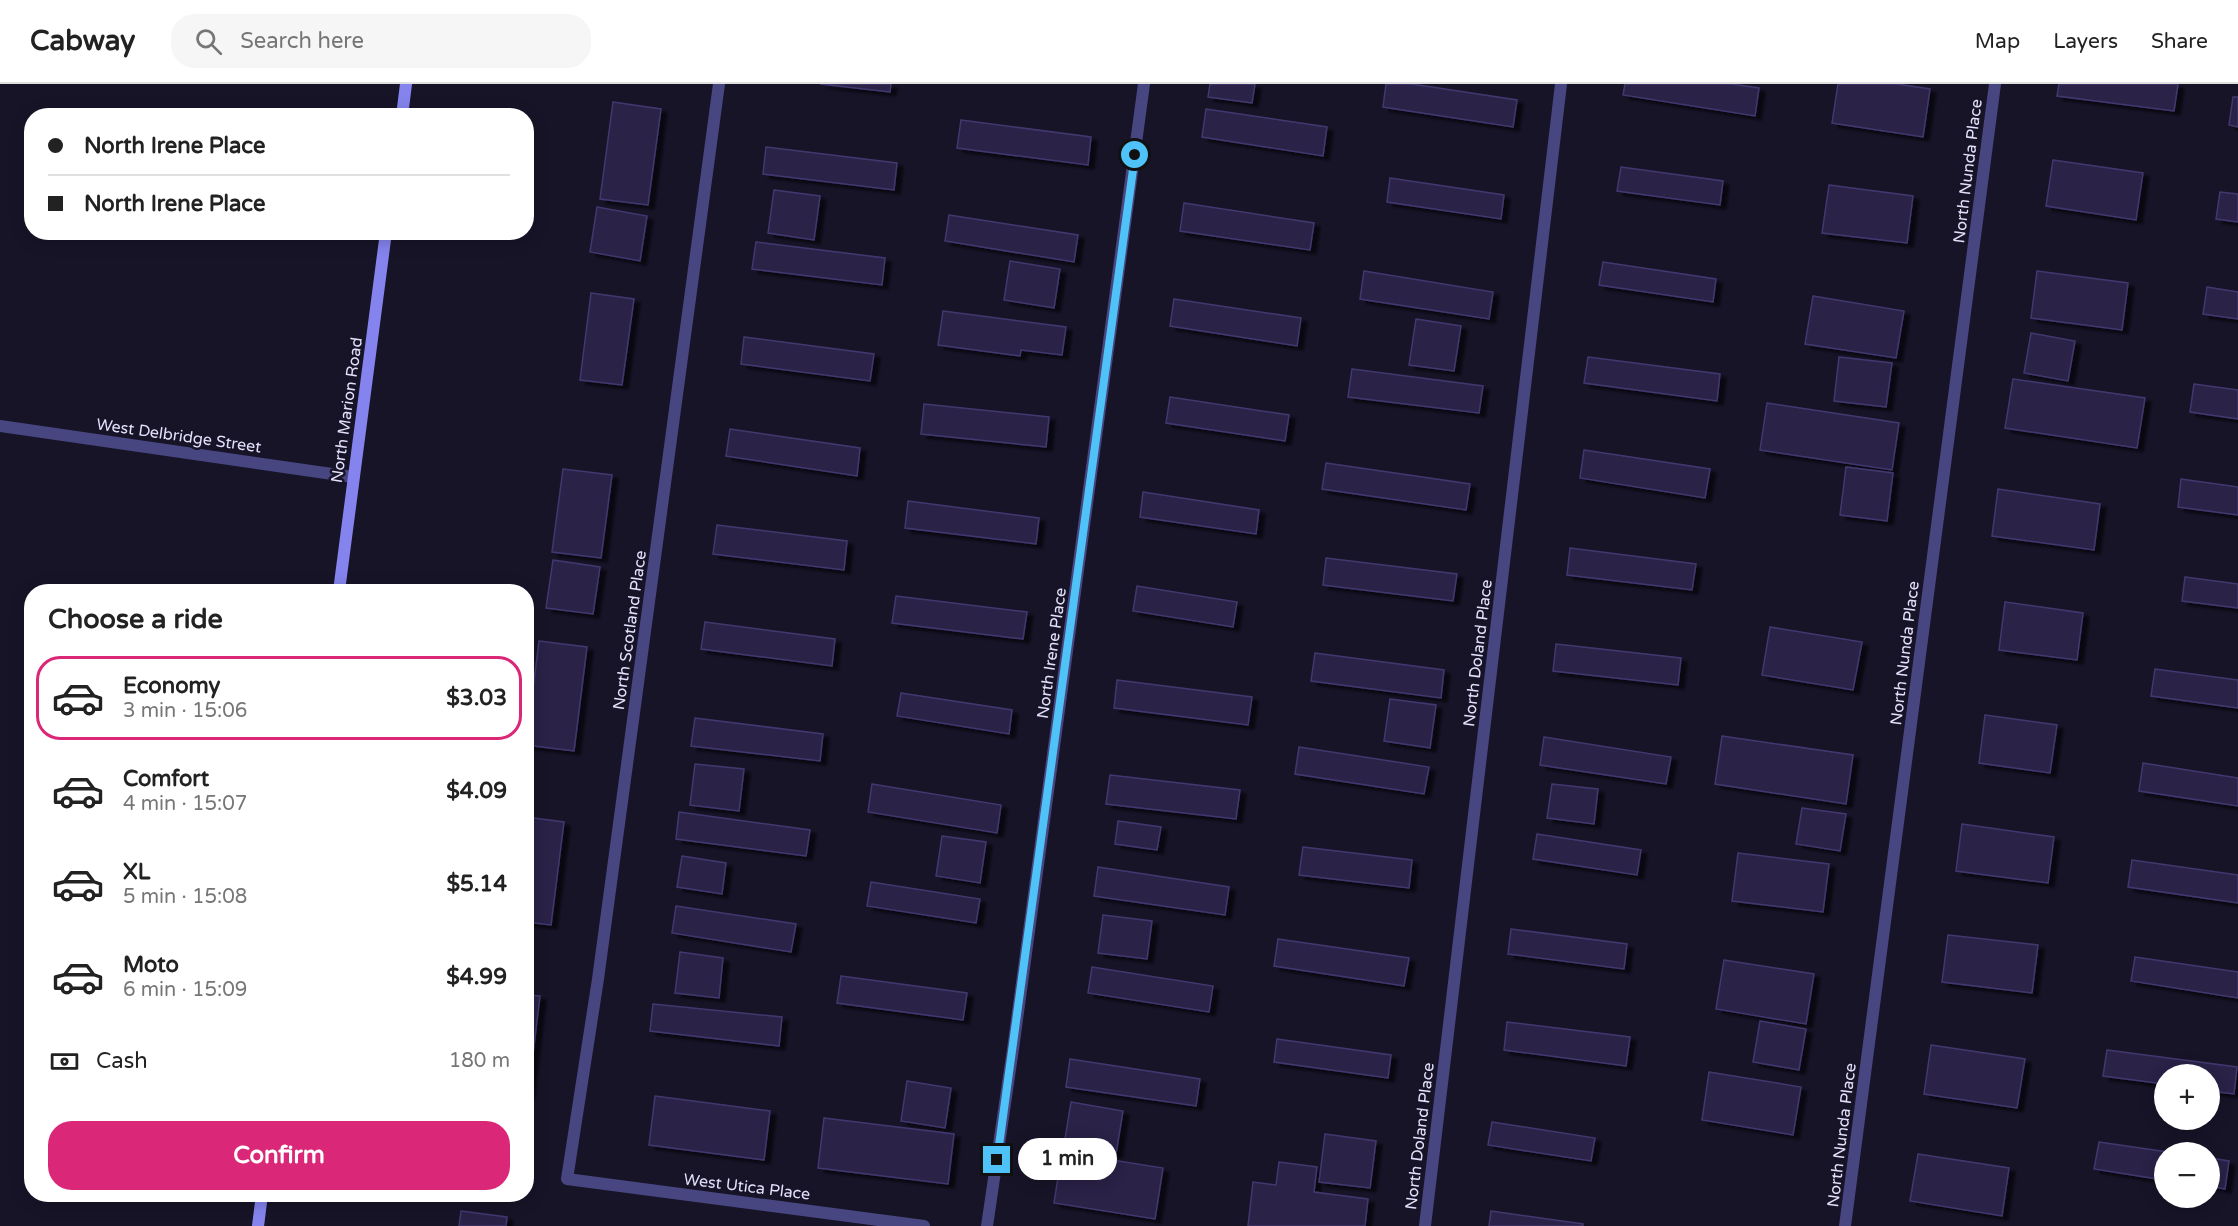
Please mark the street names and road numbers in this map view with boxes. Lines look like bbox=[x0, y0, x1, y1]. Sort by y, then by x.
street label: North Nunda Place bbox=[1949, 98, 1987, 244]
street label: North Marion Road bbox=[327, 336, 367, 484]
street label: West Delbridge Street bbox=[95, 415, 263, 457]
street label: North Scotland Place bbox=[609, 549, 651, 711]
street label: North Doland Place bbox=[1459, 578, 1497, 728]
street label: North Nunda Place bbox=[1886, 580, 1924, 726]
street label: North Irene Place bbox=[1033, 586, 1071, 720]
street label: North Doland Place bbox=[1401, 1061, 1439, 1211]
street label: North Nunda Place bbox=[1823, 1062, 1861, 1208]
street label: West Utica Place bbox=[682, 1169, 811, 1205]

